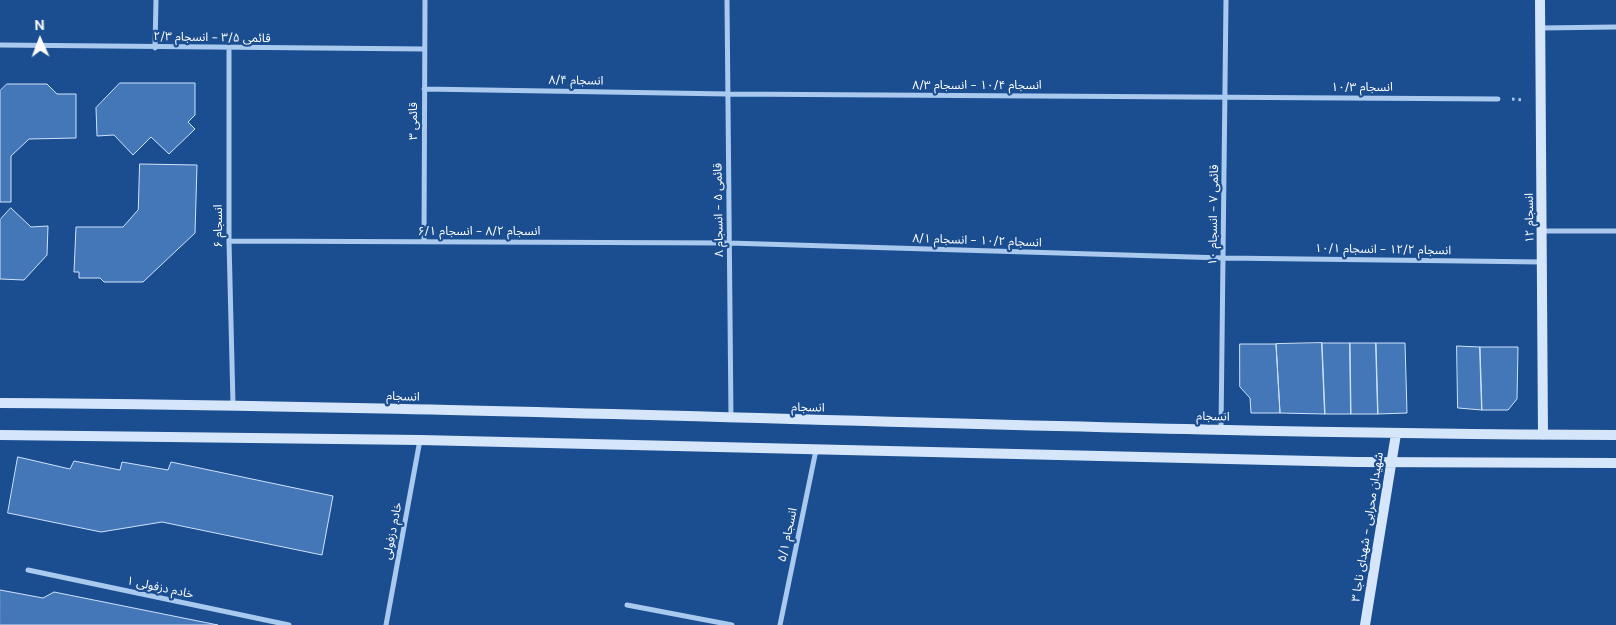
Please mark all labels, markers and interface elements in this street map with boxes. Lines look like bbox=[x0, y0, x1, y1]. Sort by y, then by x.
north arrow bbox=[15, 15, 65, 65]
text: N bbox=[34, 16, 45, 34]
street label: قائمی ۳/۵ - انسجام ۲/۳ bbox=[153, 30, 271, 46]
street label: انسجام ۸/۴ bbox=[548, 73, 604, 89]
street label: انسجام ۱۰/۴ - انسجام ۸/۳ bbox=[912, 79, 1042, 93]
street label: انسجام ۱۰/۳ bbox=[1331, 81, 1393, 95]
street label: قائمی ۳ bbox=[407, 102, 421, 140]
street label: قائمی ۵ - انسجام ۸ bbox=[711, 163, 727, 257]
street label: قائمی ۷ - انسجام ۱۰ bbox=[1206, 164, 1222, 266]
street label: انسجام ۱۲ bbox=[1522, 193, 1538, 243]
street label: انسجام ۶ bbox=[212, 204, 226, 248]
street label: انسجام ۸/۲ - انسجام ۶/۱ bbox=[418, 225, 540, 239]
street label: انسجام ۱۰/۲ - انسجام ۸/۱ bbox=[912, 232, 1042, 250]
street label: انسجام ۱۲/۲ - انسجام ۱۰/۱ bbox=[1315, 242, 1451, 258]
street label: انسجام bbox=[386, 389, 420, 405]
street label: انسجام bbox=[791, 401, 825, 415]
street label: انسجام bbox=[1196, 410, 1230, 424]
street label: شهیدان محرابی - شهدای ناجا ۳ bbox=[1349, 451, 1387, 603]
street label: خادم دزفولی bbox=[380, 501, 406, 561]
street label: انسجام ۵/۱ bbox=[775, 507, 801, 563]
street label: خادم دزفولی ۱ bbox=[125, 574, 195, 602]

